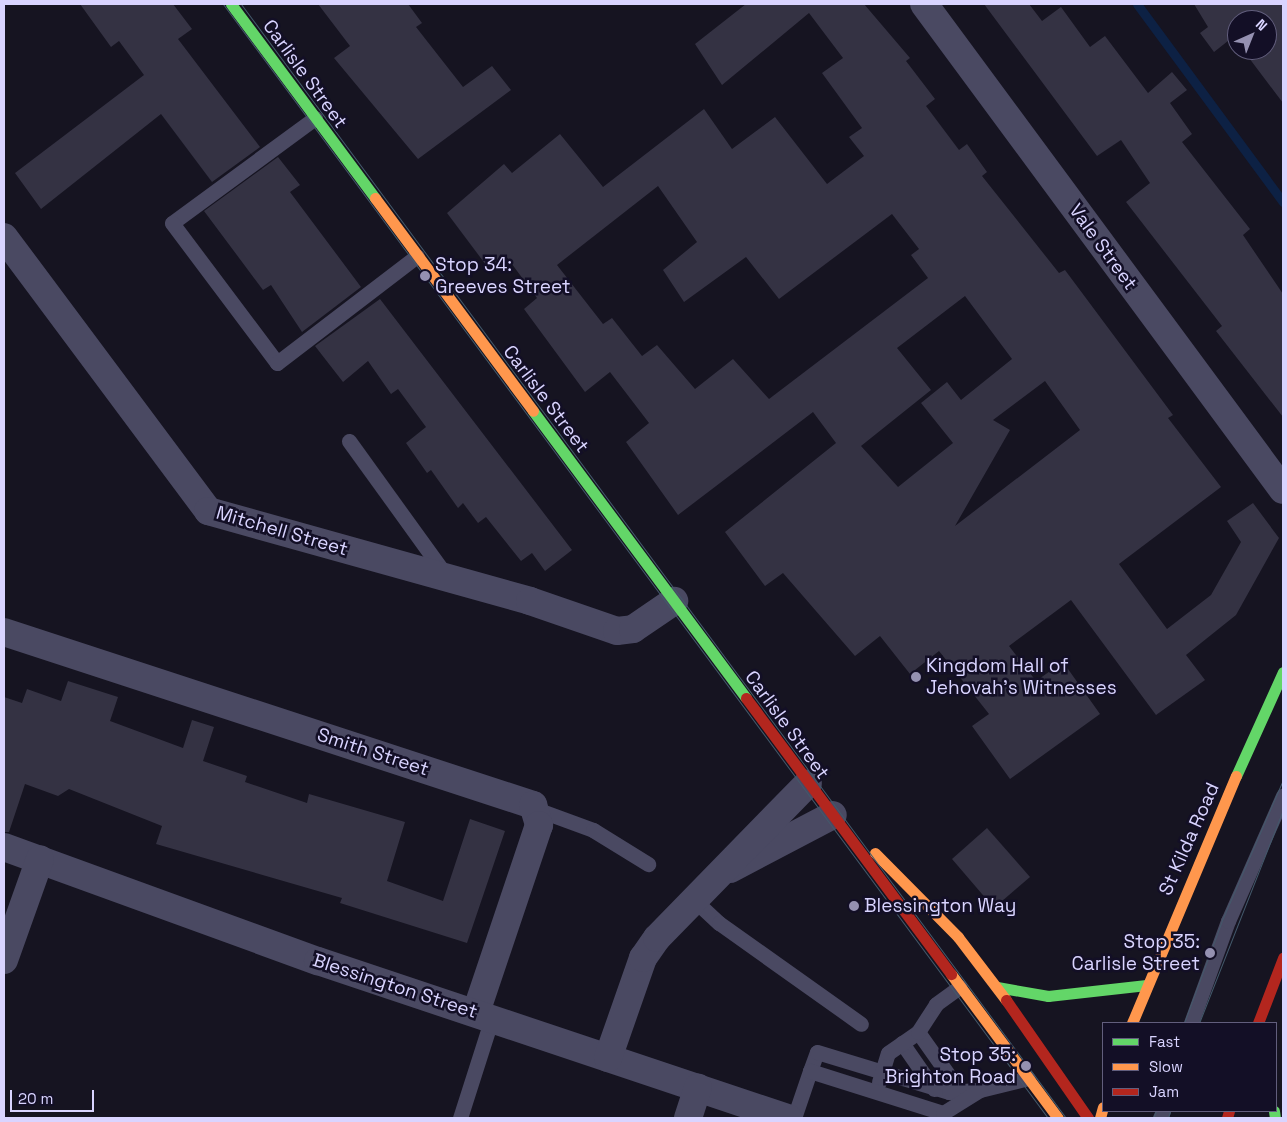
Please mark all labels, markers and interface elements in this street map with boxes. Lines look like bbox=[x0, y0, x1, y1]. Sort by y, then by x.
north arrow bbox=[1227, 10, 1277, 60]
street label: Carlisle Street bbox=[258, 15, 352, 133]
text: N bbox=[1252, 15, 1271, 35]
street label: Vale Street bbox=[1064, 199, 1142, 295]
place label: Stop 34: Greeves Street bbox=[435, 254, 571, 298]
marker: Stop 34: Greeves Street bbox=[419, 270, 431, 282]
street label: Carlisle Street bbox=[498, 341, 594, 457]
street label: Mitchell Street bbox=[213, 501, 351, 561]
place label: Kingdom Hall of Jehovah's Witnesses bbox=[926, 655, 1117, 699]
street label: Carlisle Street bbox=[740, 666, 834, 784]
marker: Kingdom Hall of Jehovah's Witnesses bbox=[910, 671, 922, 683]
street label: Smith Street bbox=[314, 723, 432, 781]
street label: St Kilda Road bbox=[1154, 779, 1224, 899]
place label: Blessington Way bbox=[864, 895, 1016, 917]
marker: Blessington Way bbox=[848, 900, 860, 912]
place label: Stop 35: Carlisle Street bbox=[1072, 931, 1200, 975]
marker: Stop 35: Carlisle Street bbox=[1204, 947, 1216, 959]
street label: Blessington Street bbox=[310, 949, 480, 1023]
legend bbox=[1102, 1022, 1277, 1112]
text: Fast bbox=[1149, 1032, 1180, 1051]
place label: Stop 35: Brighton Road bbox=[885, 1044, 1016, 1088]
text: Slow bbox=[1149, 1057, 1183, 1076]
marker: Stop 35: Brighton Road bbox=[1020, 1060, 1032, 1072]
scale bar bbox=[12, 1080, 96, 1112]
text: Jam bbox=[1149, 1082, 1179, 1101]
text: 20 m bbox=[18, 1089, 53, 1108]

